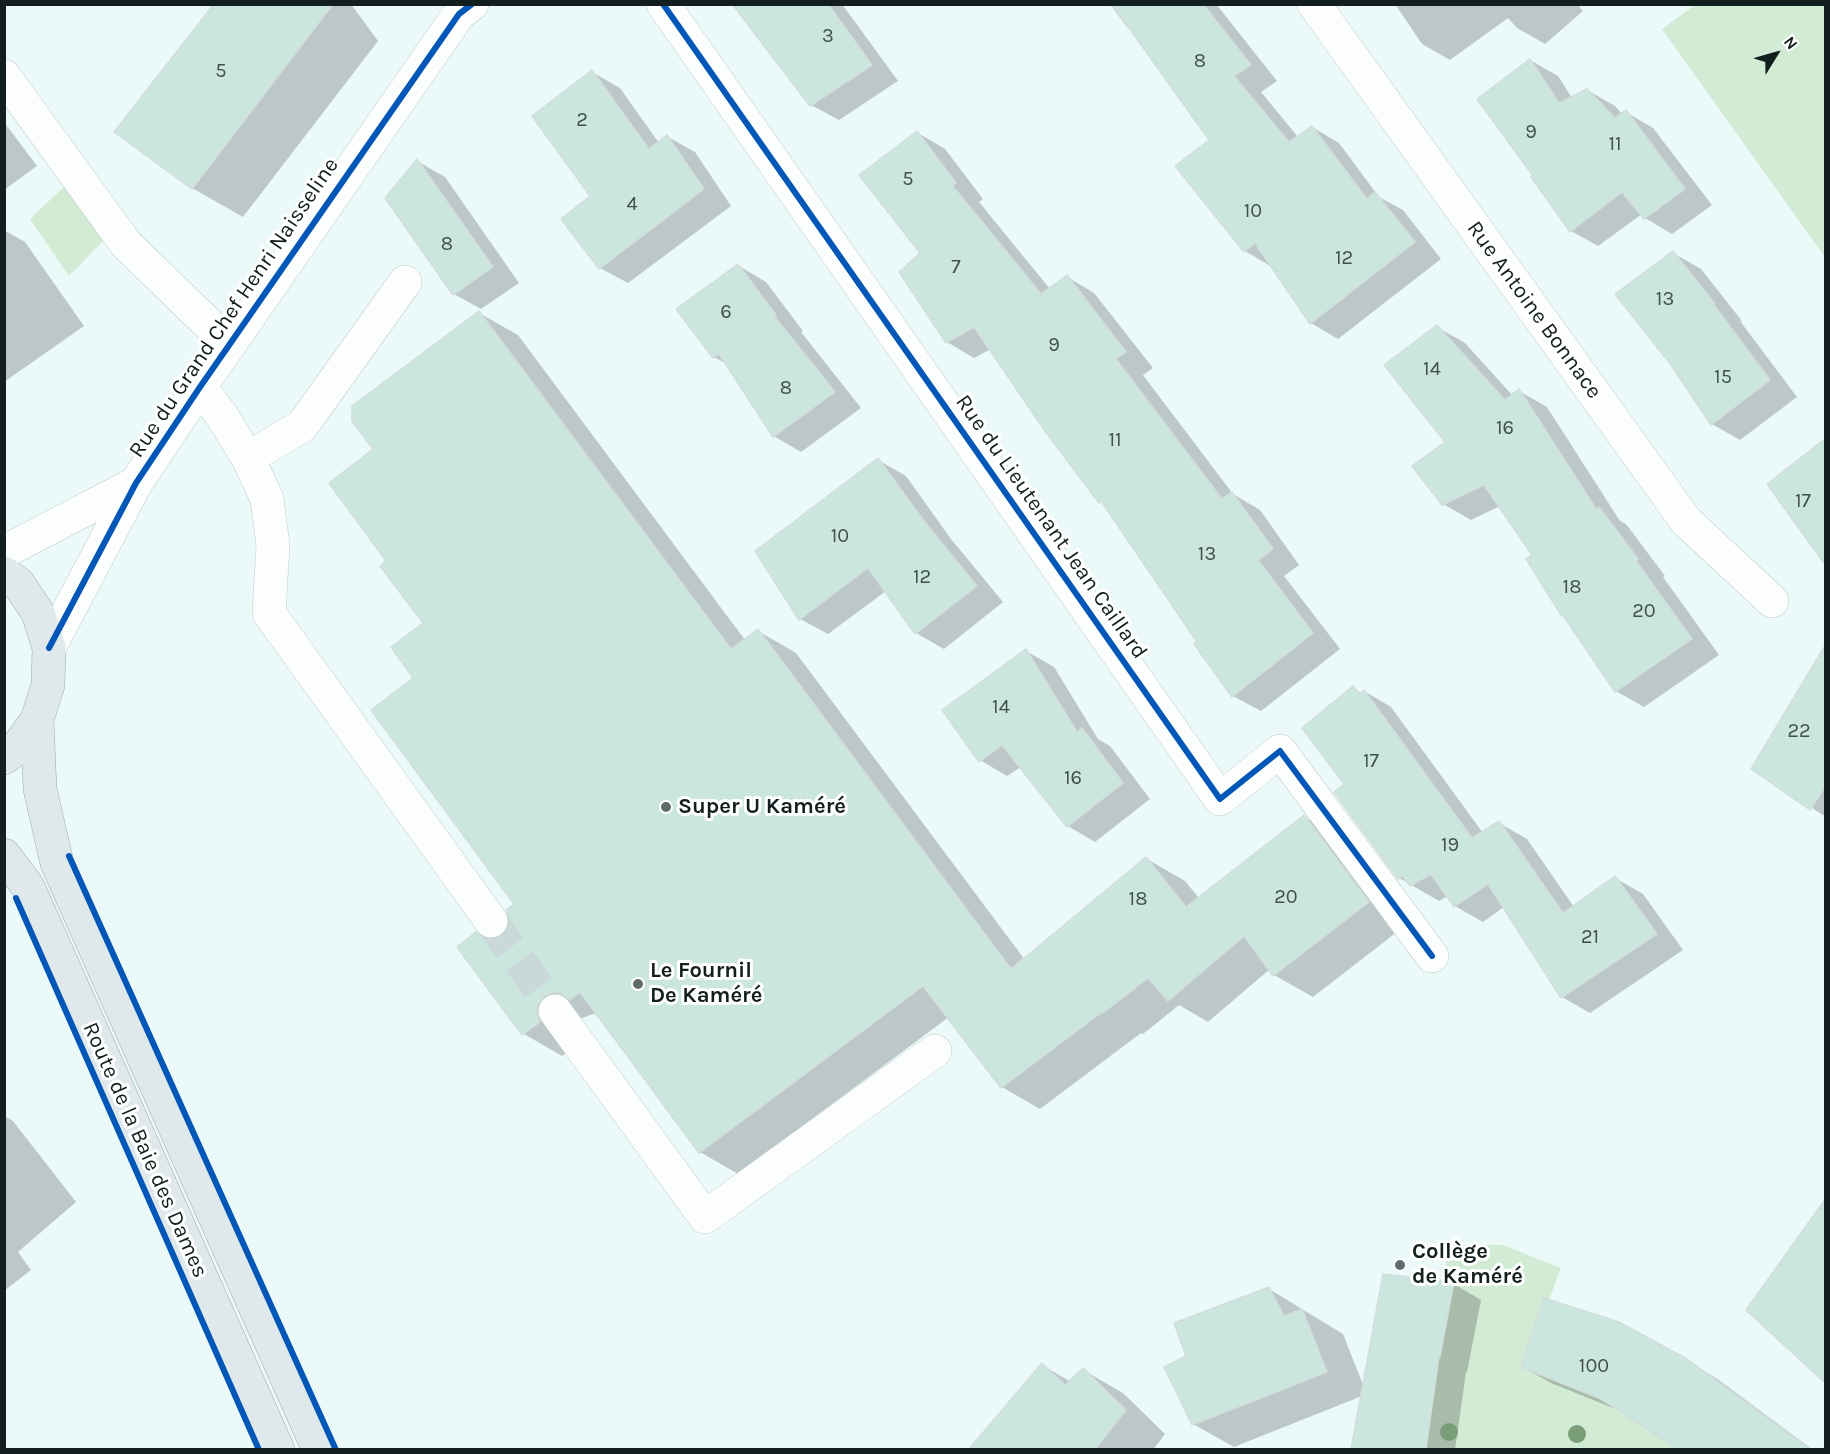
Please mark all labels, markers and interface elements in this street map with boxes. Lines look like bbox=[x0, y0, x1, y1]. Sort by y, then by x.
house number: 3 bbox=[822, 24, 834, 48]
north arrow bbox=[1746, 24, 1806, 84]
text: N bbox=[1780, 33, 1802, 53]
house number: 8 bbox=[1194, 49, 1206, 73]
house number: 5 bbox=[215, 59, 227, 83]
house number: 2 bbox=[576, 108, 588, 132]
house number: 9 bbox=[1525, 120, 1537, 144]
house number: 11 bbox=[1608, 132, 1622, 156]
street label: Rue du Grand Chef Henri Naisseline bbox=[124, 153, 344, 463]
house number: 5 bbox=[902, 167, 914, 191]
house number: 4 bbox=[626, 192, 638, 216]
house number: 10 bbox=[1244, 199, 1262, 223]
street label: Rue Antoine Bonnace bbox=[1461, 216, 1607, 404]
house number: 8 bbox=[441, 232, 453, 256]
house number: 12 bbox=[1335, 246, 1353, 270]
house number: 7 bbox=[951, 255, 961, 279]
house number: 13 bbox=[1656, 287, 1674, 311]
house number: 6 bbox=[720, 300, 732, 324]
house number: 9 bbox=[1048, 333, 1060, 357]
house number: 14 bbox=[1423, 357, 1441, 381]
house number: 15 bbox=[1714, 365, 1732, 389]
house number: 8 bbox=[780, 376, 792, 400]
street label: Rue du Lieutenant Jean Caillard bbox=[949, 390, 1153, 664]
house number: 16 bbox=[1496, 416, 1514, 440]
house number: 11 bbox=[1108, 428, 1122, 452]
house number: 17 bbox=[1795, 489, 1811, 513]
house number: 10 bbox=[831, 524, 849, 548]
house number: 13 bbox=[1198, 542, 1216, 566]
house number: 12 bbox=[913, 565, 931, 589]
house number: 18 bbox=[1563, 575, 1581, 599]
house number: 20 bbox=[1632, 599, 1656, 623]
house number: 14 bbox=[992, 695, 1010, 719]
house number: 22 bbox=[1787, 719, 1811, 743]
house number: 17 bbox=[1363, 749, 1379, 773]
house number: 16 bbox=[1064, 766, 1082, 790]
place label: Super U Kaméré bbox=[678, 794, 846, 820]
marker: Super U Kaméré bbox=[659, 800, 673, 814]
house number: 19 bbox=[1441, 833, 1459, 857]
house number: 20 bbox=[1274, 885, 1298, 909]
house number: 18 bbox=[1129, 887, 1147, 911]
house number: 21 bbox=[1581, 925, 1599, 949]
place label: Le Fournil De Kaméré bbox=[650, 958, 762, 1010]
marker: Le Fournil De Kaméré bbox=[631, 977, 645, 991]
street label: Route de la Baie des Dames bbox=[77, 1018, 213, 1282]
place label: Collège de Kaméré bbox=[1412, 1239, 1523, 1290]
marker: Collège de Kaméré bbox=[1393, 1258, 1407, 1272]
house number: 100 bbox=[1579, 1354, 1609, 1378]

